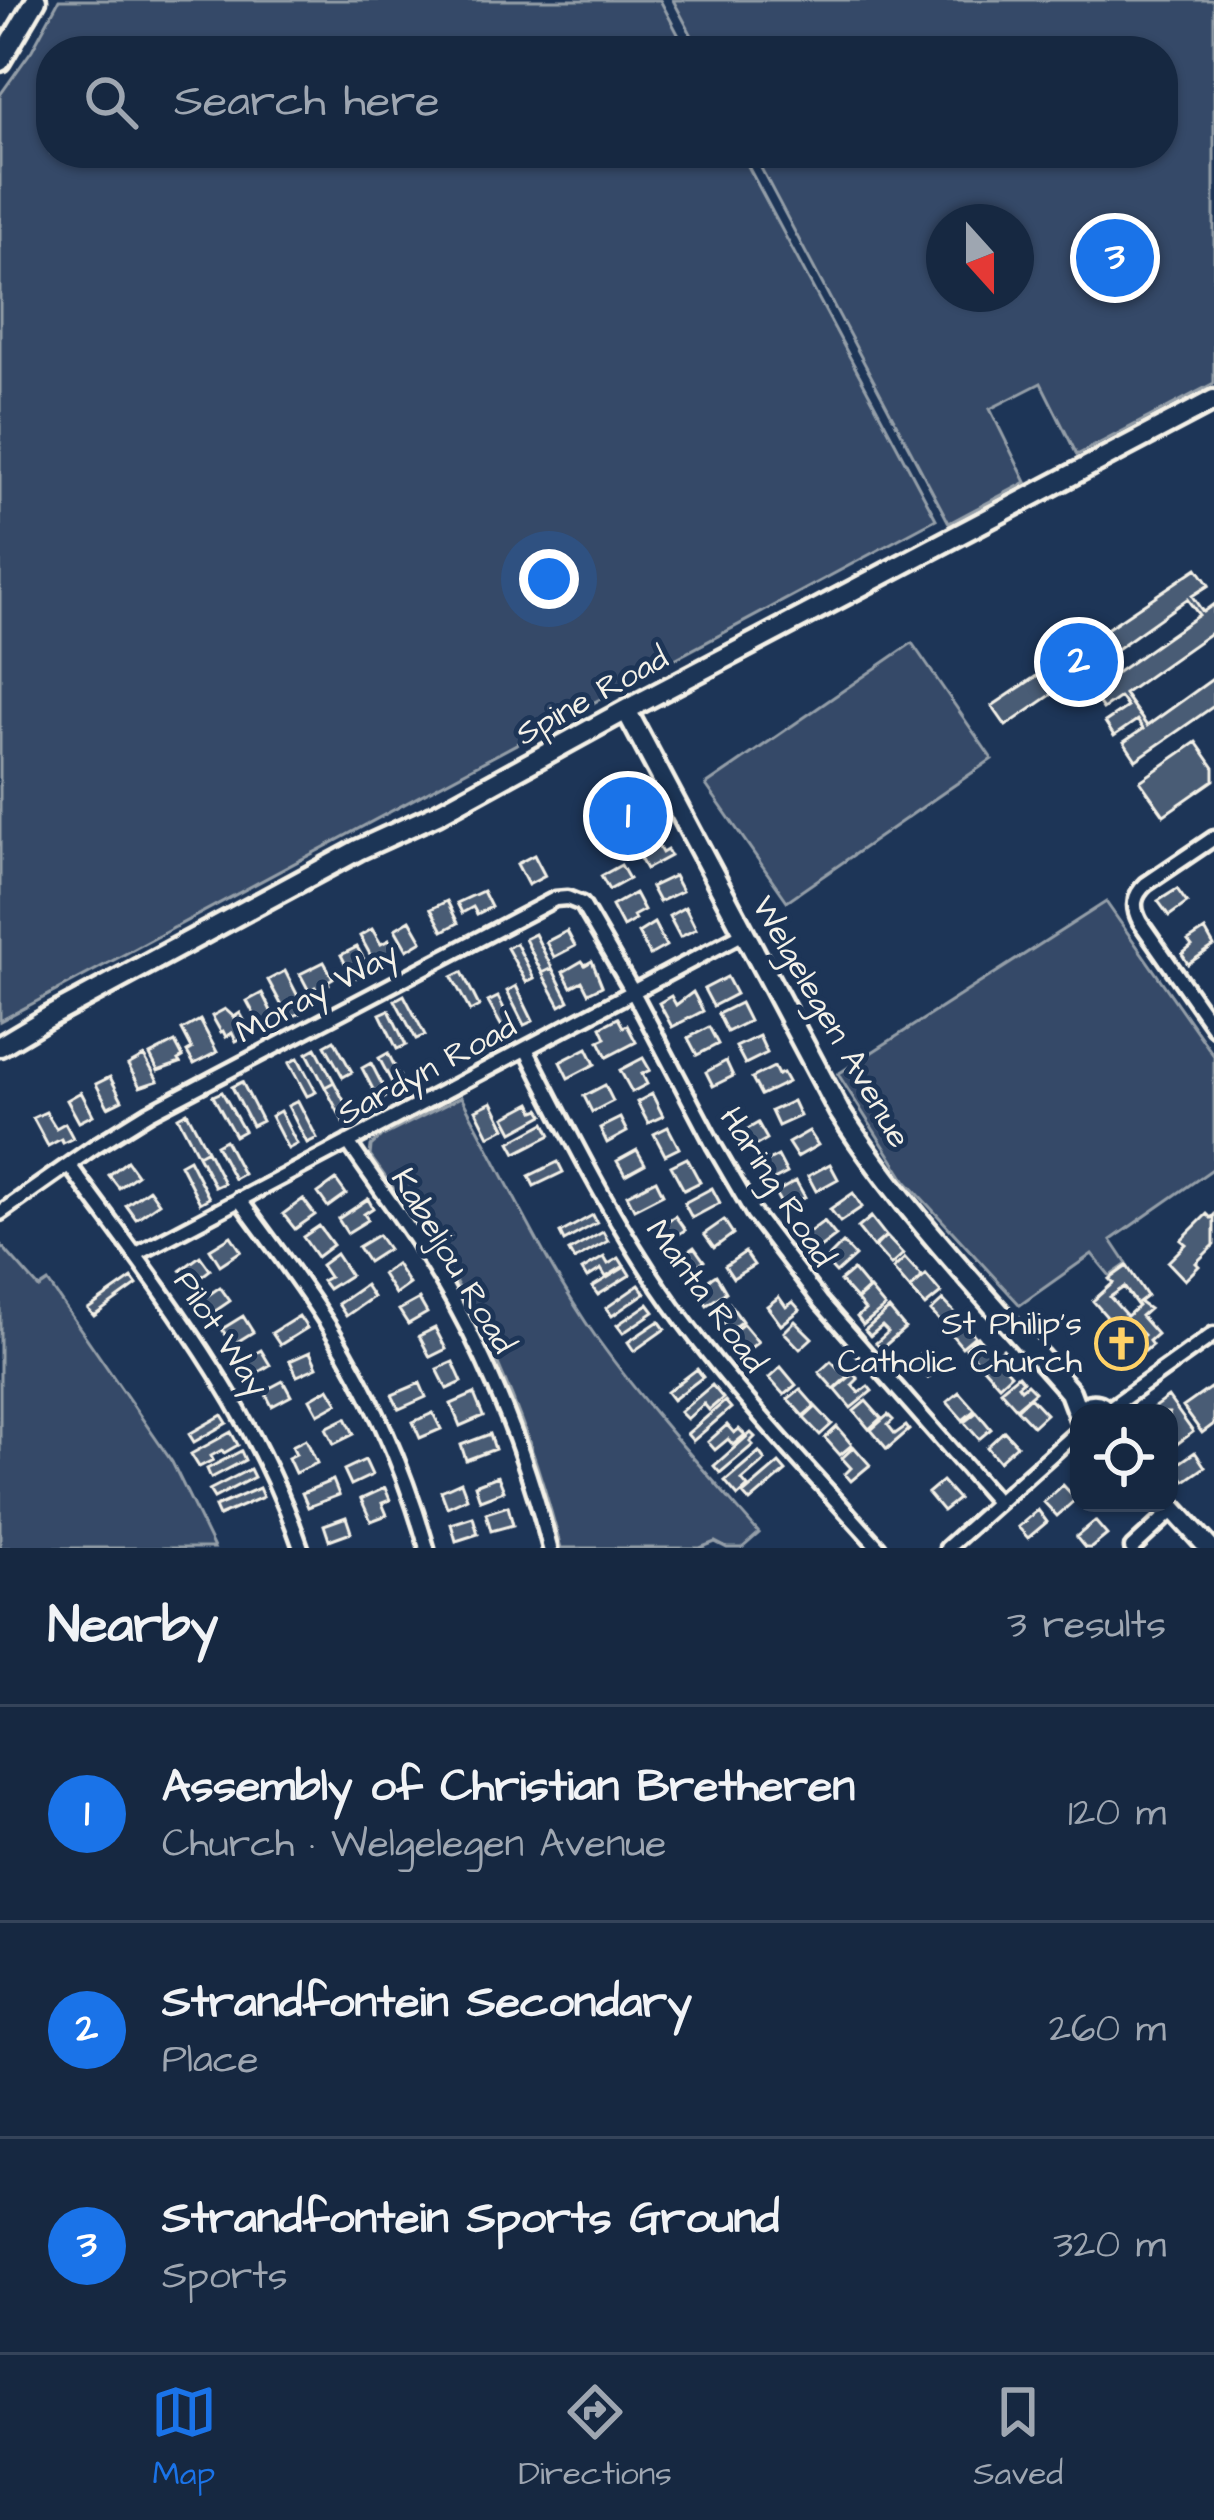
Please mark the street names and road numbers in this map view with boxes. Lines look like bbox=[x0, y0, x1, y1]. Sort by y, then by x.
street label: Spine Road bbox=[507, 635, 677, 757]
street label: Welgelegen Avenue bbox=[738, 888, 922, 1157]
street label: Moray Way bbox=[228, 931, 407, 1056]
street label: Sardyn Road bbox=[329, 1003, 525, 1137]
street label: Haring Road bbox=[706, 1098, 846, 1277]
street label: Kabeljou Road bbox=[380, 1160, 526, 1362]
street label: Manta Road bbox=[635, 1210, 777, 1382]
street label: Pilot Way bbox=[161, 1262, 280, 1406]

